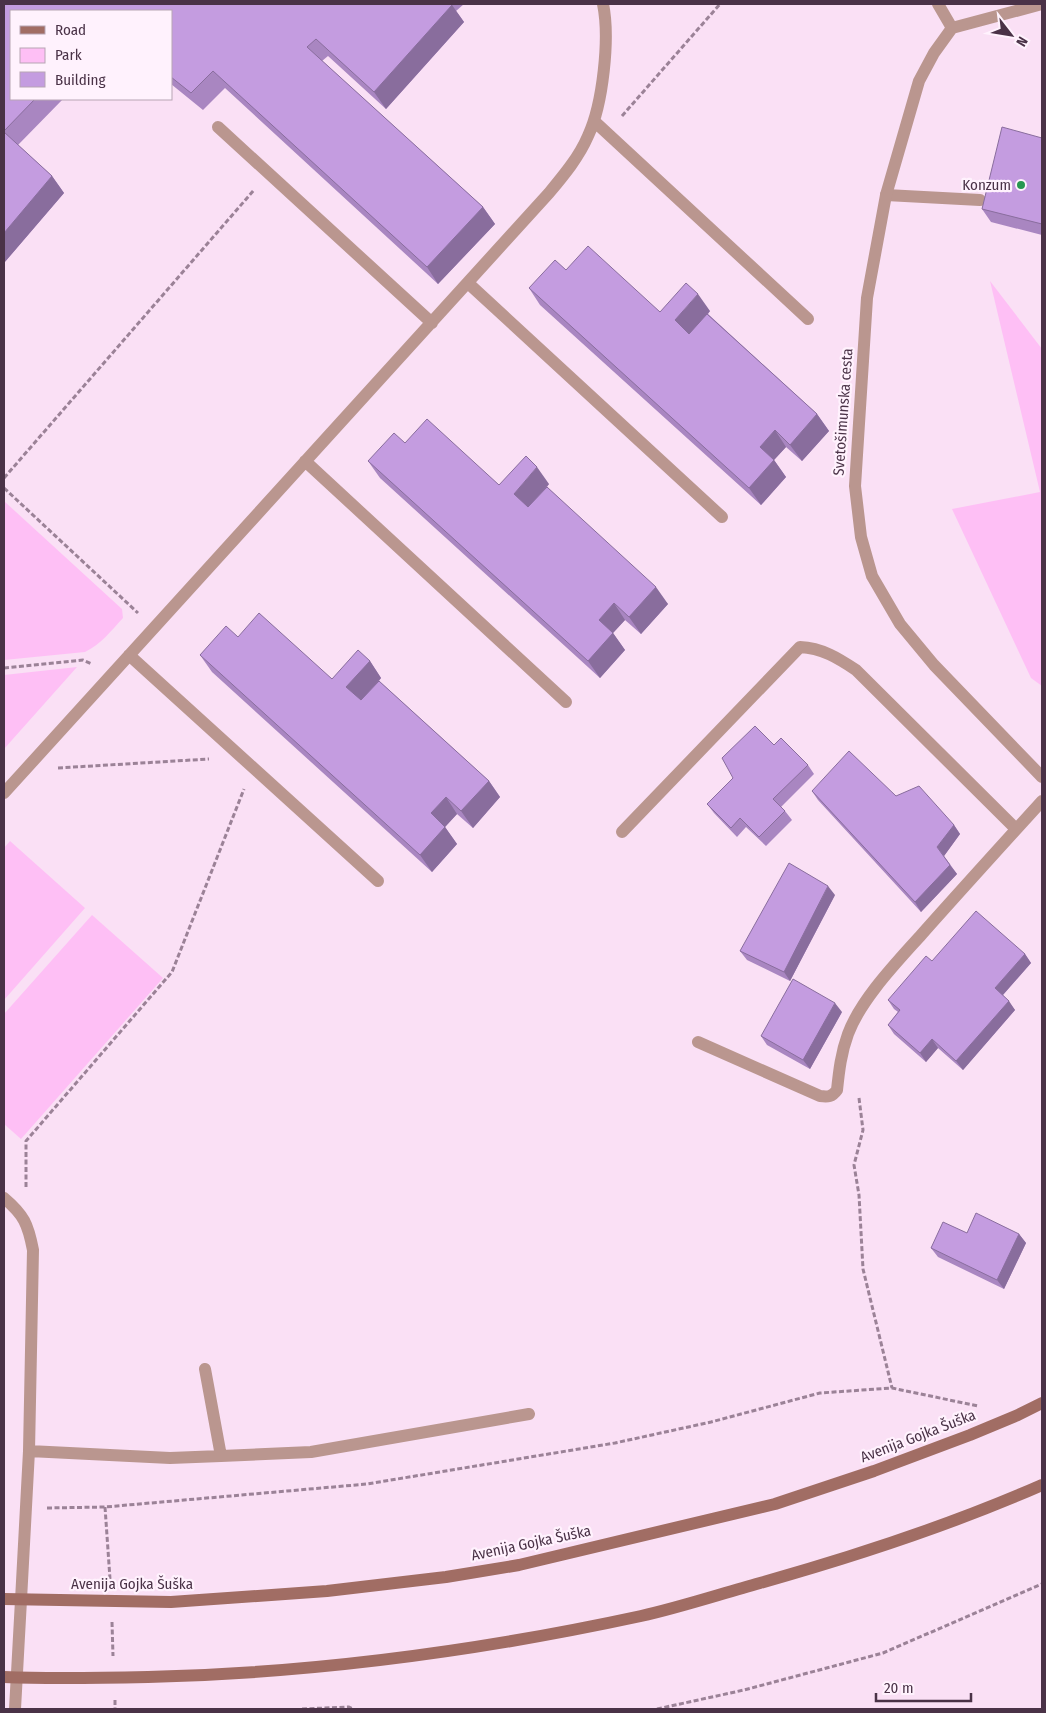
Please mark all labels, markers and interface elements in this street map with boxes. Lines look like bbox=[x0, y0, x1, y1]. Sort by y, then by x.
legend bbox=[10, 10, 172, 100]
north arrow bbox=[986, 10, 1036, 60]
text: Road bbox=[55, 21, 86, 39]
text: N bbox=[1012, 33, 1031, 49]
text: Park bbox=[55, 46, 82, 64]
text: Building bbox=[55, 71, 106, 89]
place label: Konzum bbox=[962, 176, 1011, 194]
marker: Konzum bbox=[1015, 179, 1027, 191]
street label: Svetošimunska cesta bbox=[830, 348, 856, 476]
street label: Avenija Gojka Šuška bbox=[858, 1406, 978, 1466]
street label: Avenija Gojka Šuška bbox=[469, 1522, 593, 1564]
street label: Avenija Gojka Šuška bbox=[71, 1575, 193, 1593]
scale bar bbox=[876, 1670, 971, 1702]
text: 20 m bbox=[884, 1679, 914, 1697]

